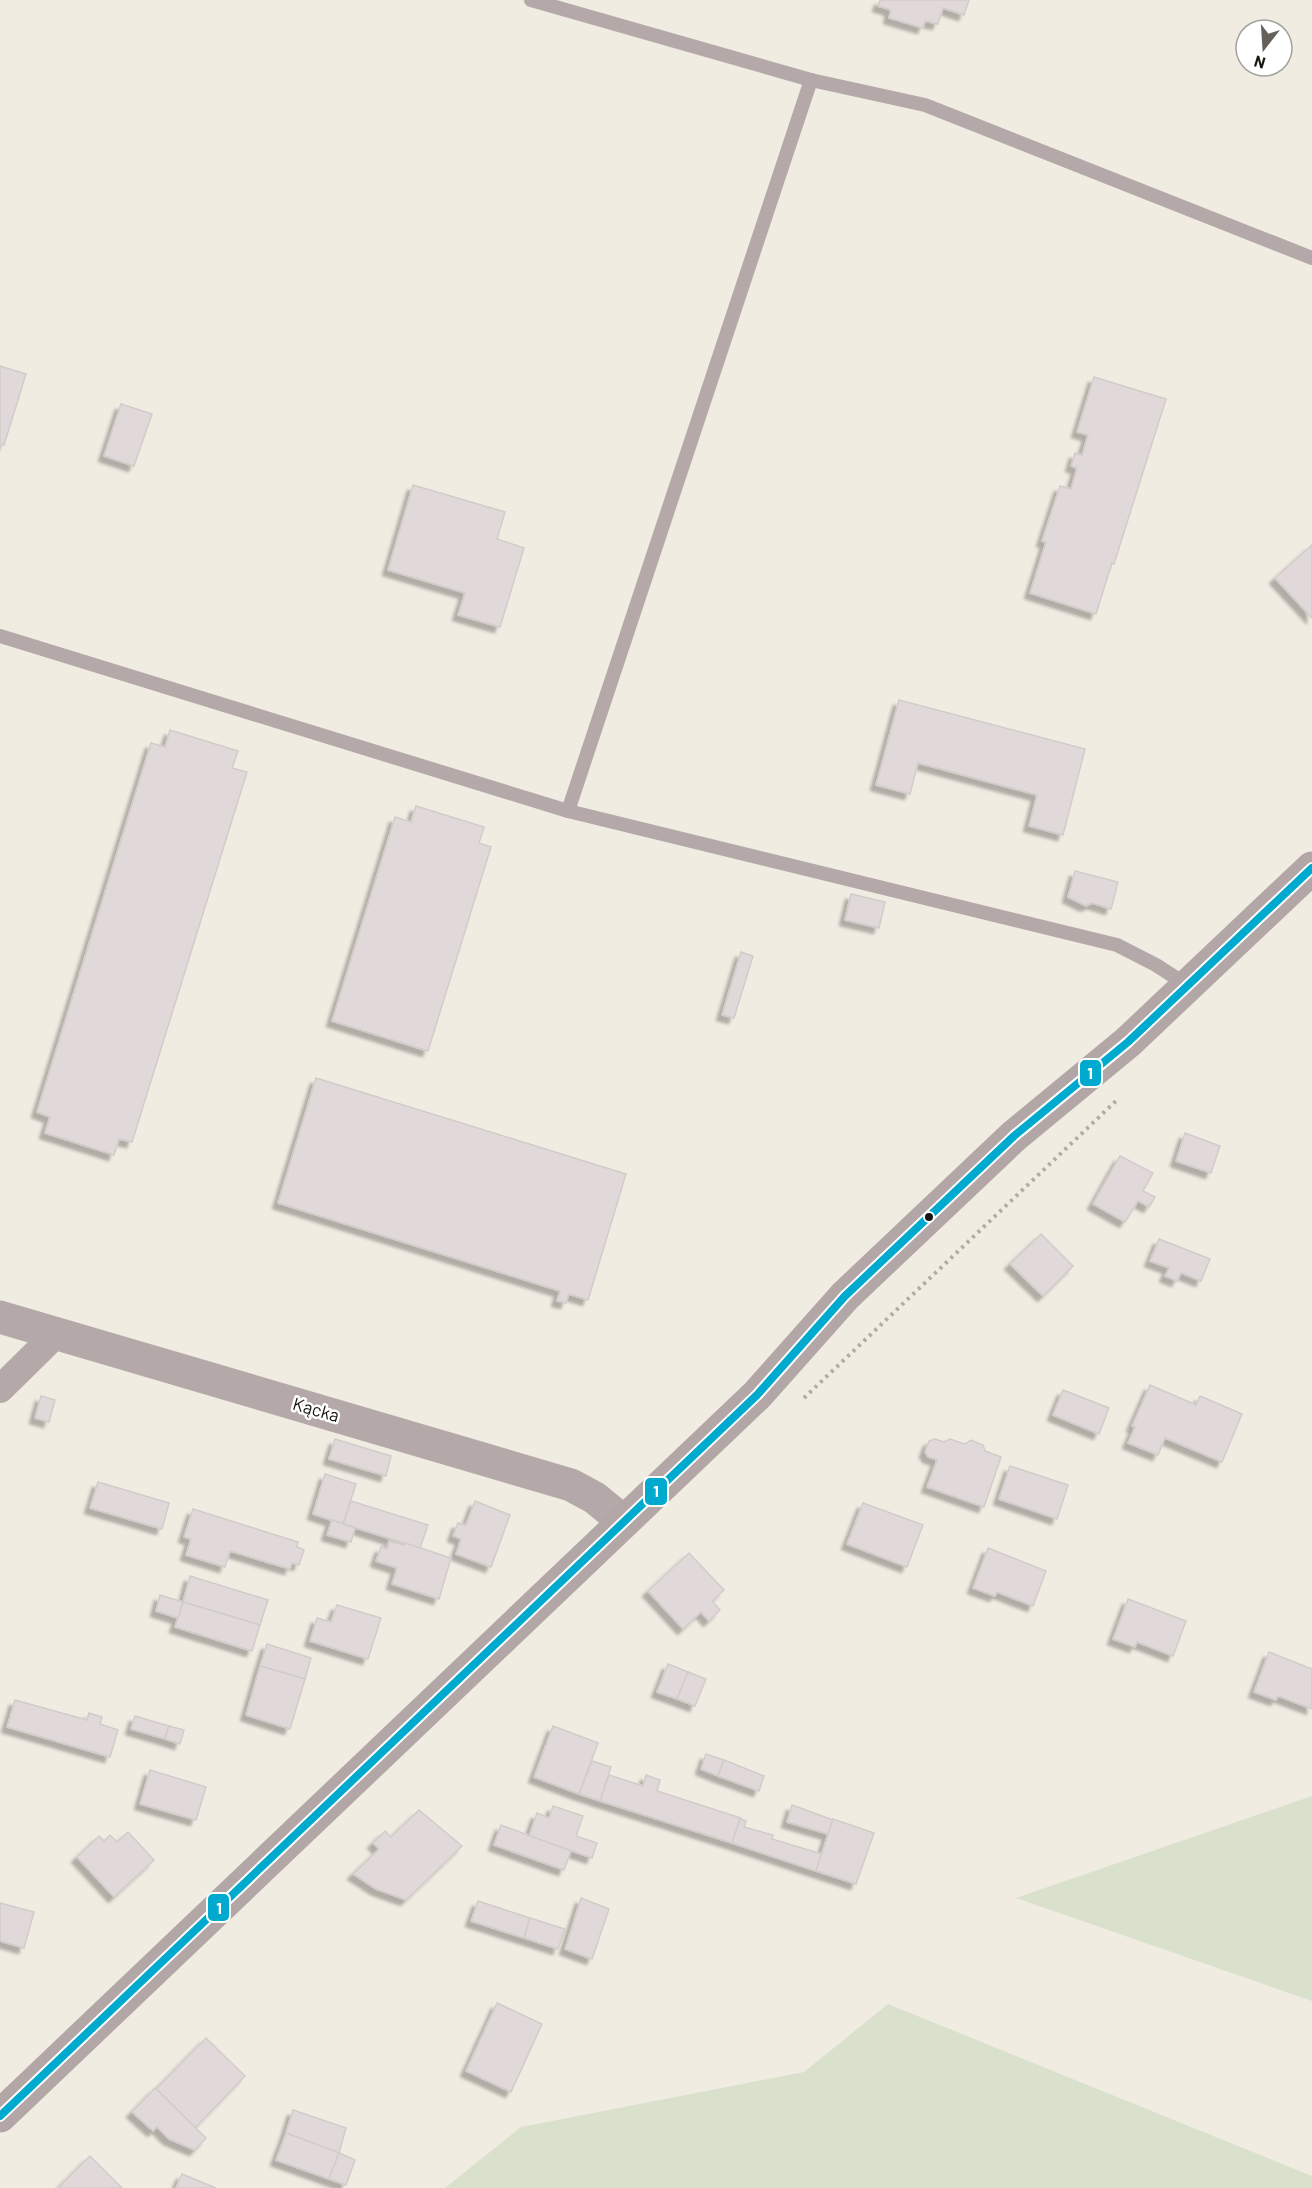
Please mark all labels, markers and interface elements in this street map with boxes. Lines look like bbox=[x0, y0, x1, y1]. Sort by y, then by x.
north arrow bbox=[1234, 18, 1294, 78]
text: N bbox=[1252, 52, 1267, 73]
line badge: 1 bbox=[1079, 1059, 1102, 1087]
text: 1 bbox=[1087, 1063, 1093, 1082]
unlabelled marker bbox=[923, 1211, 935, 1223]
street label: Kącka bbox=[290, 1392, 342, 1426]
line badge: 1 bbox=[644, 1477, 668, 1506]
text: 1 bbox=[653, 1481, 659, 1500]
line badge: 1 bbox=[207, 1893, 230, 1922]
text: 1 bbox=[216, 1898, 222, 1917]

